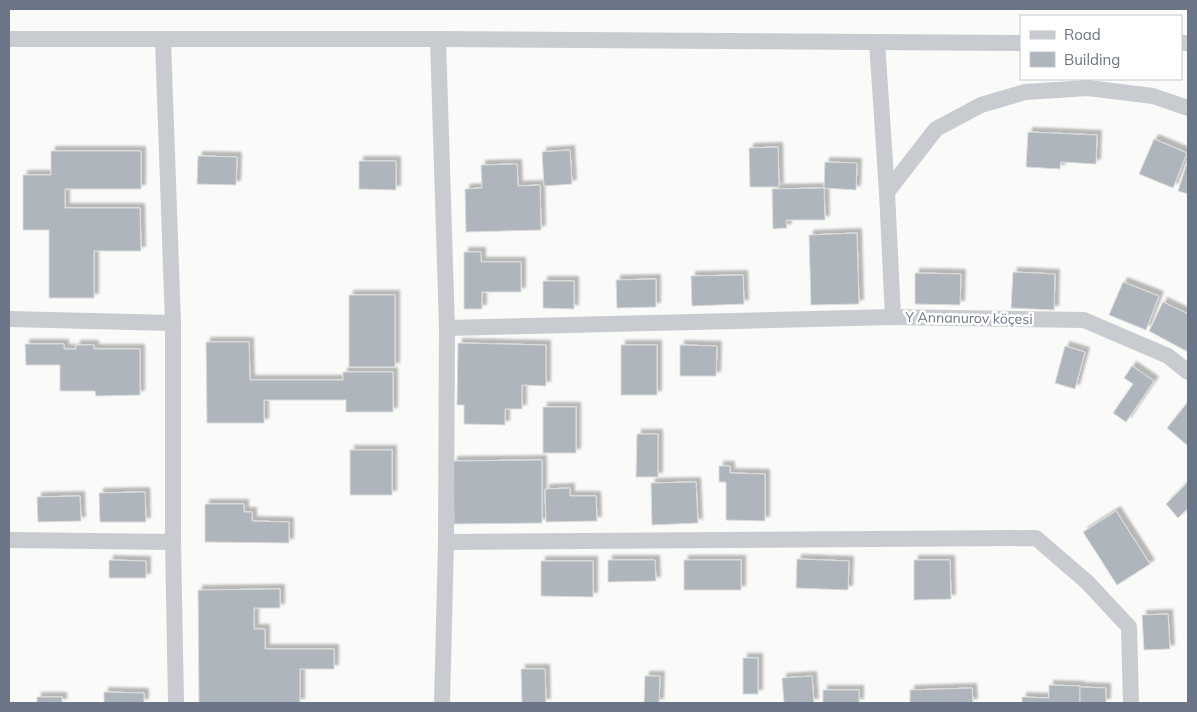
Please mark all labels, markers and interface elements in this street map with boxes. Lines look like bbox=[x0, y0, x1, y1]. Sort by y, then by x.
legend bbox=[1020, 15, 1182, 80]
text: Road bbox=[1064, 25, 1101, 44]
text: Building bbox=[1064, 50, 1120, 69]
street label: Y Annanurov köçesi bbox=[904, 308, 1033, 328]

